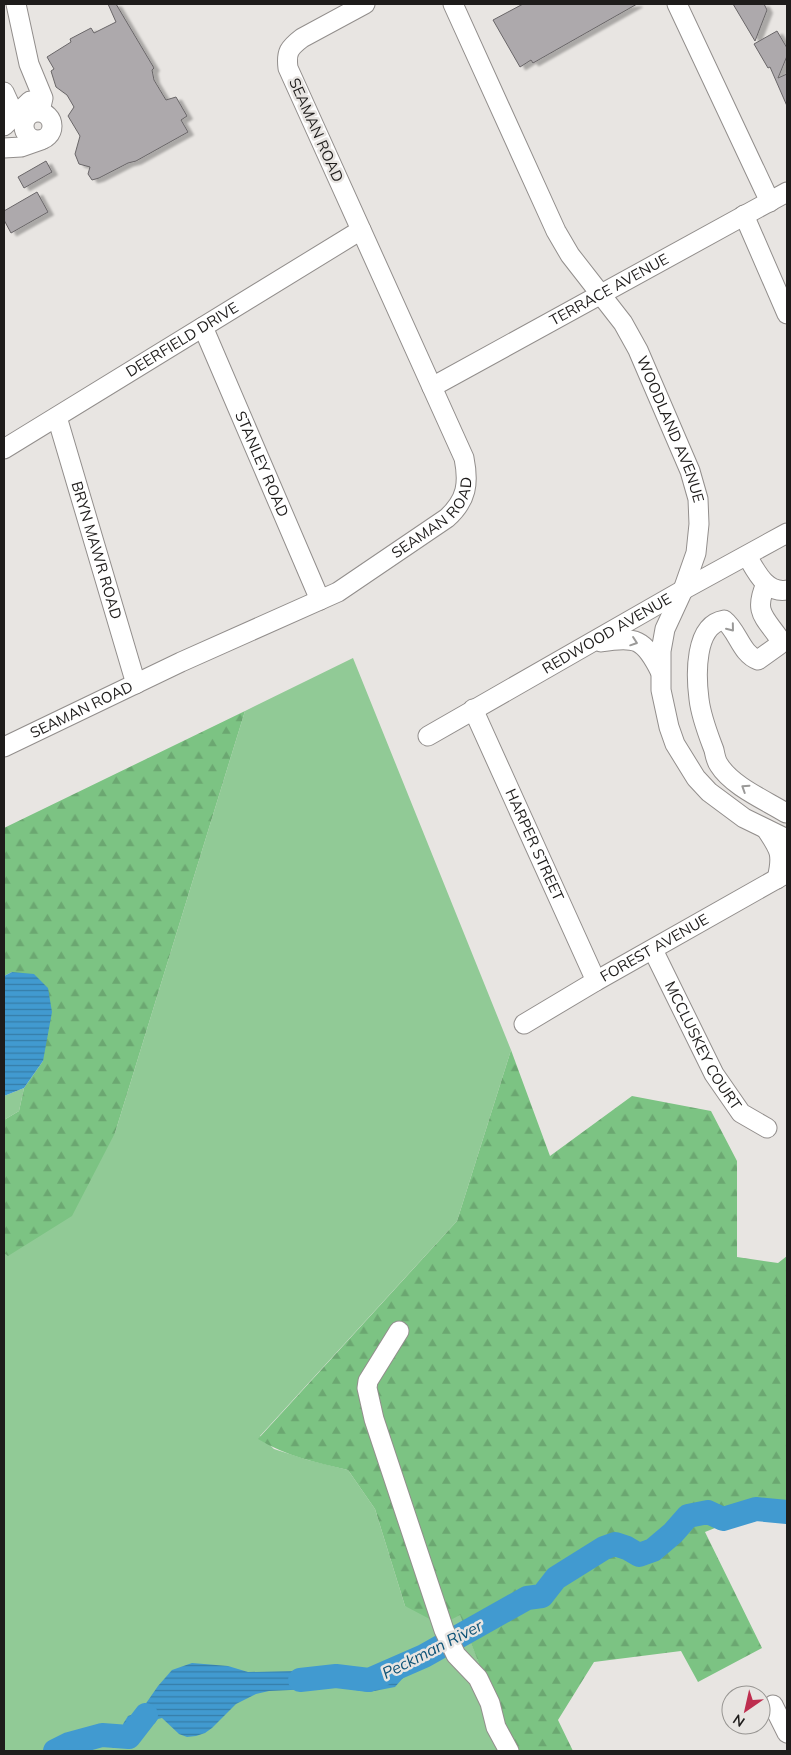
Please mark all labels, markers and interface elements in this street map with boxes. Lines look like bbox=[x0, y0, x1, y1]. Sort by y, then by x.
street label: SEAMAN ROAD bbox=[285, 75, 348, 185]
street label: TERRACE AVENUE bbox=[546, 249, 672, 330]
street label: DEERFIELD DRIVE bbox=[122, 297, 242, 381]
street label: WOODLAND AVENUE bbox=[633, 353, 709, 505]
street label: STANLEY ROAD bbox=[231, 408, 293, 520]
street label: SEAMAN ROAD bbox=[388, 476, 476, 562]
street label: BRYN MAWR ROAD bbox=[68, 479, 126, 621]
street label: REDWOOD AVENUE bbox=[539, 589, 675, 678]
one-way arrow bbox=[725, 622, 733, 631]
one-way arrow bbox=[629, 636, 638, 646]
street label: SEAMAN ROAD bbox=[27, 677, 136, 742]
one-way arrow bbox=[741, 784, 750, 794]
street label: HARPER STREET bbox=[501, 786, 568, 904]
street label: FOREST AVENUE bbox=[597, 909, 712, 986]
street label: MCCLUSKEY COURT bbox=[661, 978, 746, 1114]
water label: Peckman River bbox=[378, 1615, 487, 1683]
north arrow bbox=[721, 1685, 771, 1735]
text: N bbox=[729, 1710, 748, 1731]

